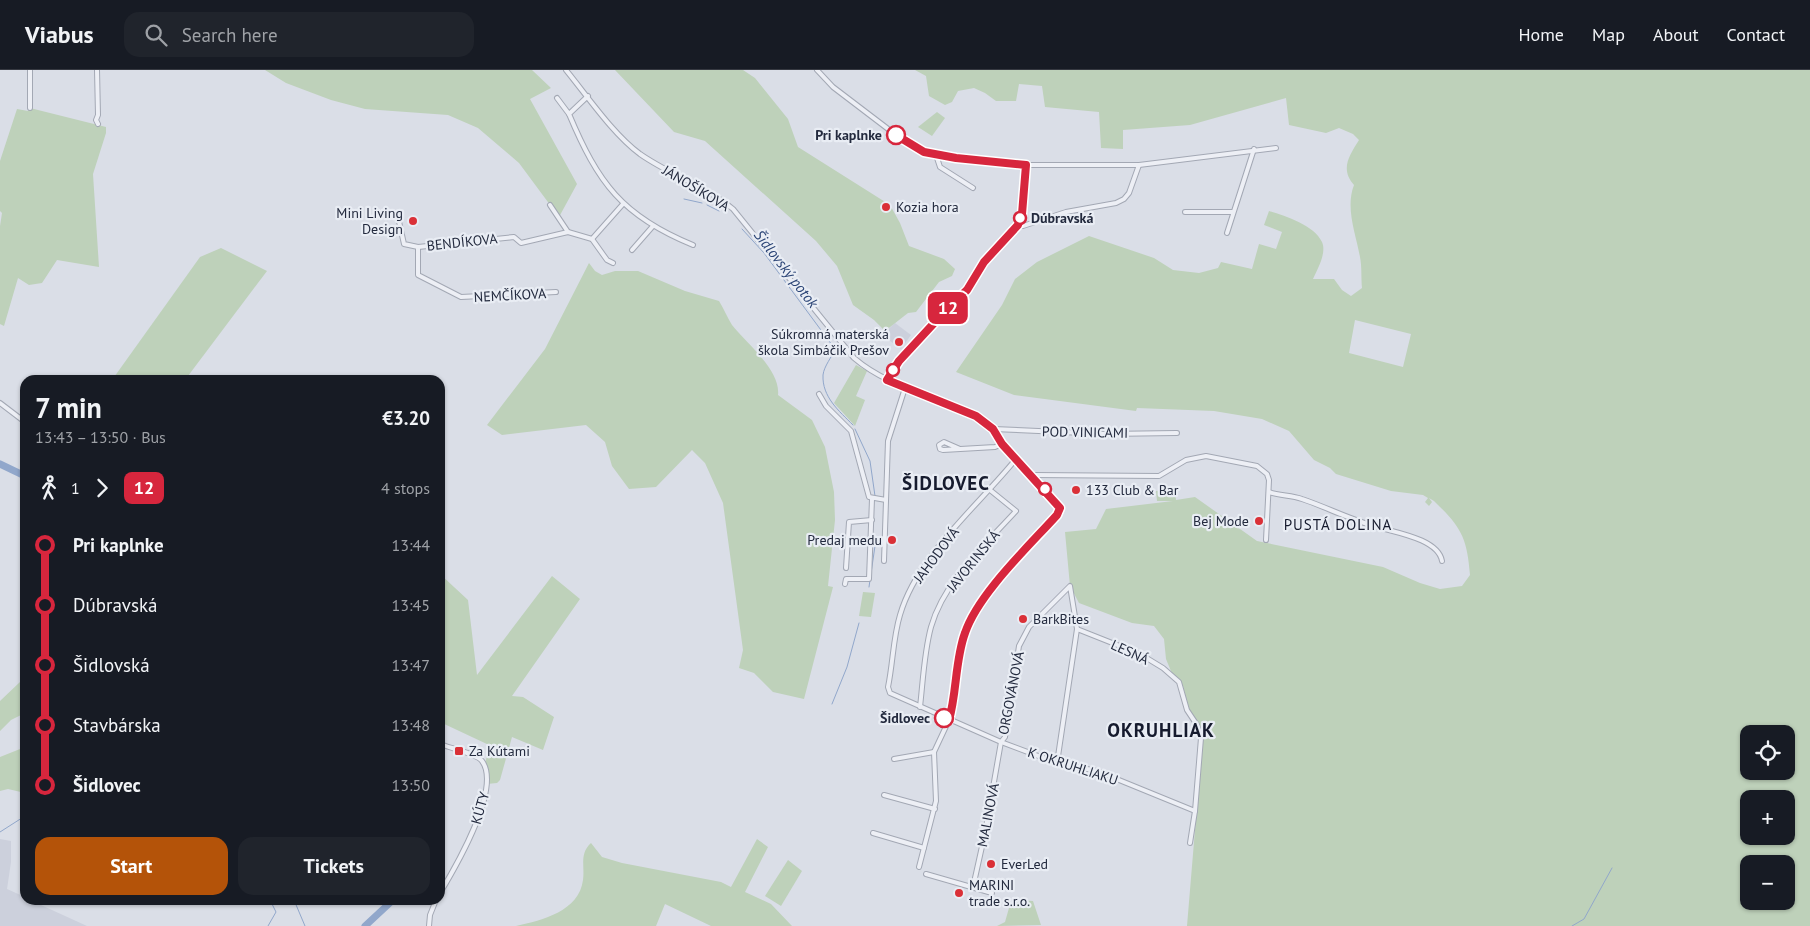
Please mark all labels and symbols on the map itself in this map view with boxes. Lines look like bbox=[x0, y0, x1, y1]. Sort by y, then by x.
marker: Pri kaplnke bbox=[886, 125, 906, 145]
place label: Pri kaplnke bbox=[815, 126, 882, 144]
street label: JÁNOŠÍKOVA bbox=[658, 160, 734, 216]
place label: Kozia hora bbox=[896, 198, 959, 216]
marker: Kozia hora bbox=[880, 201, 892, 213]
place label: Mini Living Design bbox=[336, 204, 403, 238]
place label: Dúbravská bbox=[1031, 209, 1093, 227]
marker: Dúbravská bbox=[1013, 211, 1027, 225]
marker: Mini Living Design bbox=[407, 215, 419, 227]
water label: Šidlovský potok bbox=[750, 226, 824, 313]
street label: BENDÍKOVA bbox=[426, 229, 499, 255]
street label: NEMČÍKOVA bbox=[473, 284, 548, 306]
line badge: 12 bbox=[926, 292, 970, 324]
place label: Súkromná materská škola Simbáčik Prešov bbox=[758, 325, 889, 359]
marker: Súkromná materská škola Simbáčik Prešov bbox=[893, 336, 905, 348]
unlabelled marker bbox=[886, 363, 900, 377]
street label: POD VINICAMI bbox=[1042, 422, 1128, 442]
district label: ŠIDLOVEC bbox=[902, 471, 990, 495]
place label: 133 Club & Bar bbox=[1086, 481, 1179, 499]
unlabelled marker bbox=[1038, 482, 1052, 496]
marker: 133 Club & Bar bbox=[1070, 484, 1082, 496]
place label: Bej Mode bbox=[1193, 512, 1249, 530]
marker: Bej Mode bbox=[1253, 515, 1265, 527]
district label: PUSTÁ DOLINA bbox=[1284, 515, 1392, 534]
street label: JAHODOVÁ bbox=[909, 523, 963, 587]
street label: JAVORINSKÁ bbox=[942, 526, 1004, 596]
place label: Predaj medu bbox=[807, 531, 882, 549]
marker: Predaj medu bbox=[886, 534, 898, 546]
place label: BarkBites bbox=[1033, 610, 1089, 628]
marker: BarkBites bbox=[1017, 613, 1029, 625]
street label: LESNÁ bbox=[1108, 635, 1153, 669]
street label: ORGOVÁNOVÁ bbox=[994, 649, 1028, 736]
marker: Šidlovec bbox=[934, 708, 954, 728]
place label: Šidlovec bbox=[880, 709, 930, 727]
district label: OKRUHLIAK bbox=[1107, 718, 1215, 742]
place label: Za Kútami bbox=[469, 742, 530, 760]
street label: K OKRUHLIAKU bbox=[1026, 743, 1120, 789]
marker: Za Kútami bbox=[453, 745, 465, 757]
street label: MALINOVÁ bbox=[973, 781, 1003, 848]
street label: KÚTY bbox=[467, 789, 493, 826]
place label: EverLed bbox=[1001, 855, 1048, 873]
marker: EverLed bbox=[985, 858, 997, 870]
place label: MARINI trade s.r.o. bbox=[969, 876, 1030, 910]
marker: MARINI trade s.r.o. bbox=[953, 887, 965, 899]

